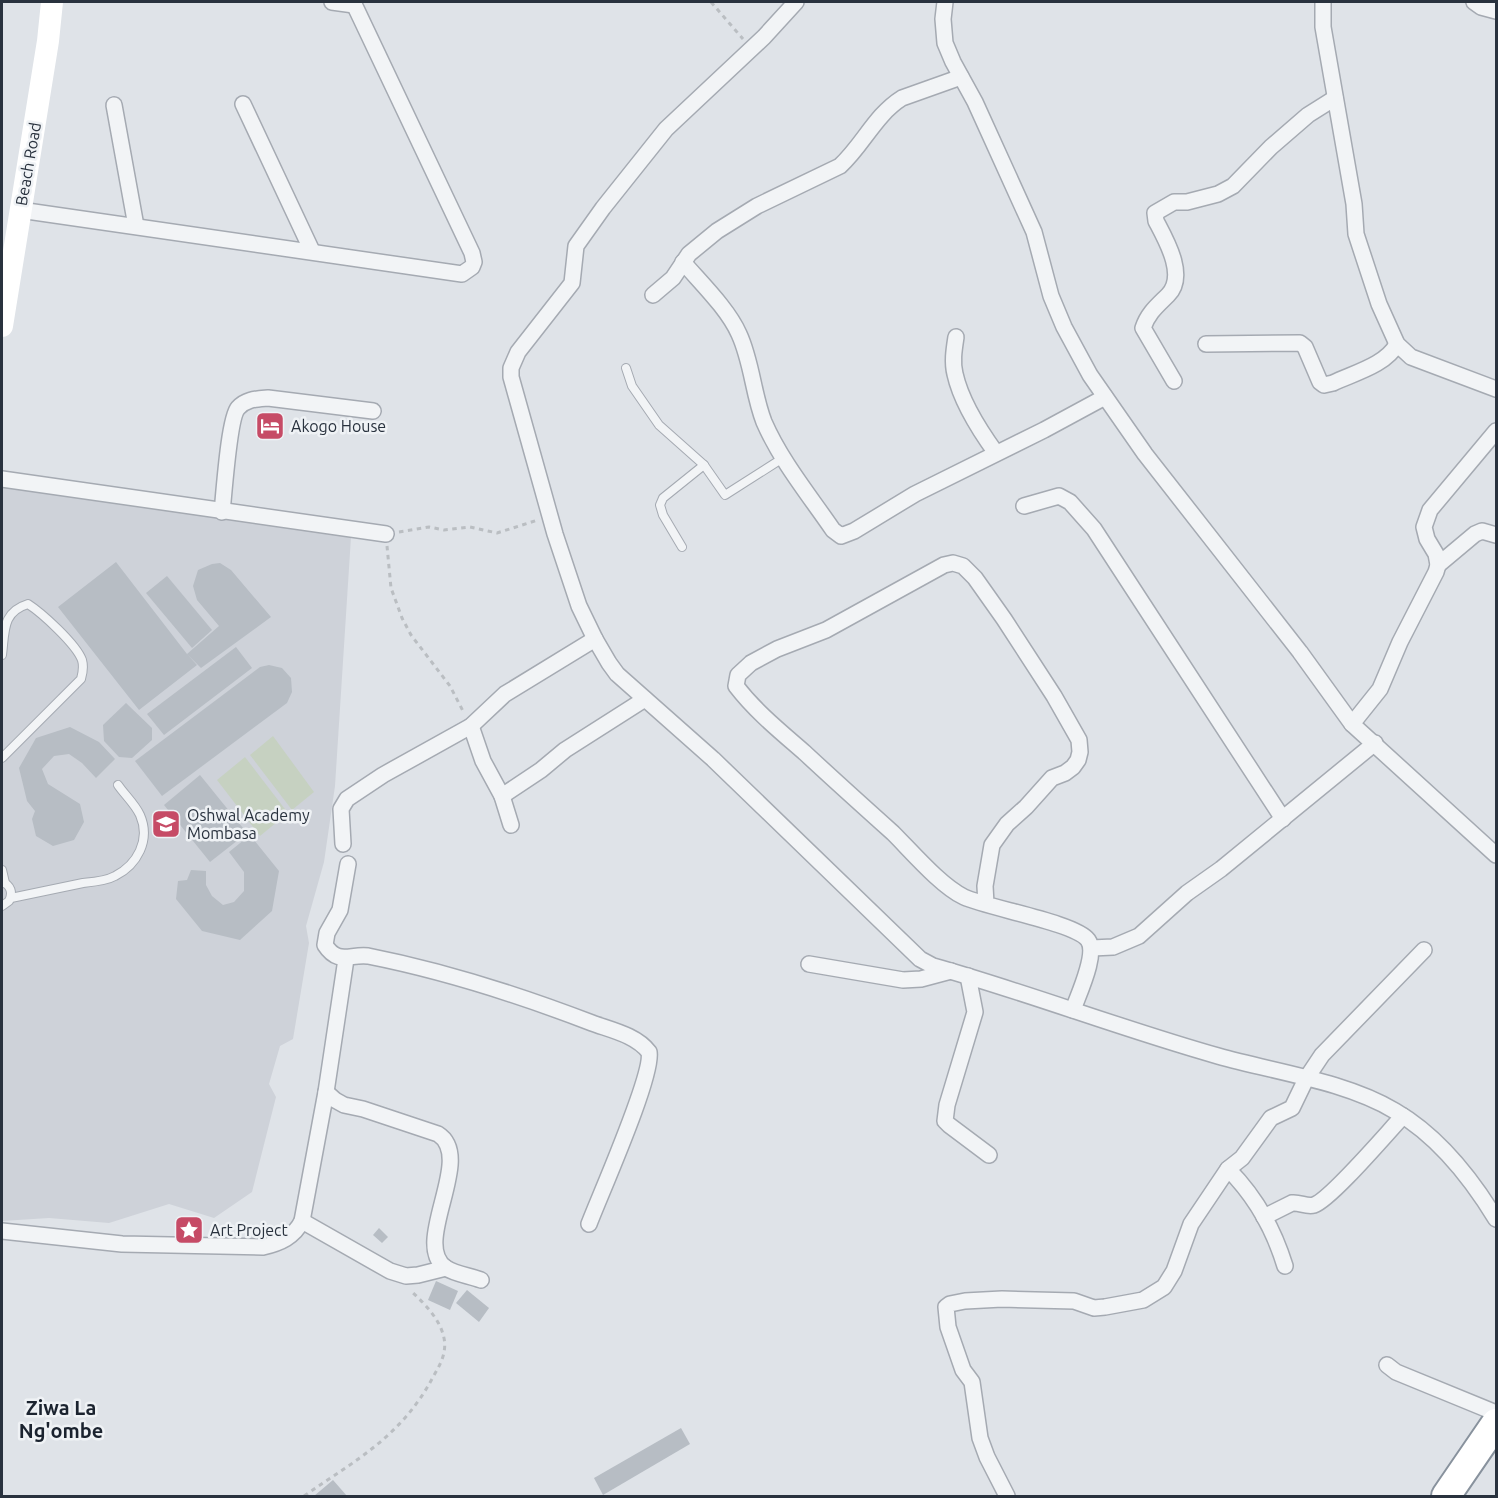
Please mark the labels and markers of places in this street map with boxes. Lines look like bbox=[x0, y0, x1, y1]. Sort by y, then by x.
hotel icon: Akogo House bbox=[254, 410, 286, 442]
place label: Akogo House bbox=[291, 417, 386, 435]
place label: Oshwal Academy Mombasa bbox=[187, 806, 310, 842]
school or university icon: Oshwal Academy Mombasa bbox=[150, 808, 182, 840]
place icon: Art Project bbox=[173, 1214, 205, 1246]
place label: Art Project bbox=[210, 1221, 289, 1239]

